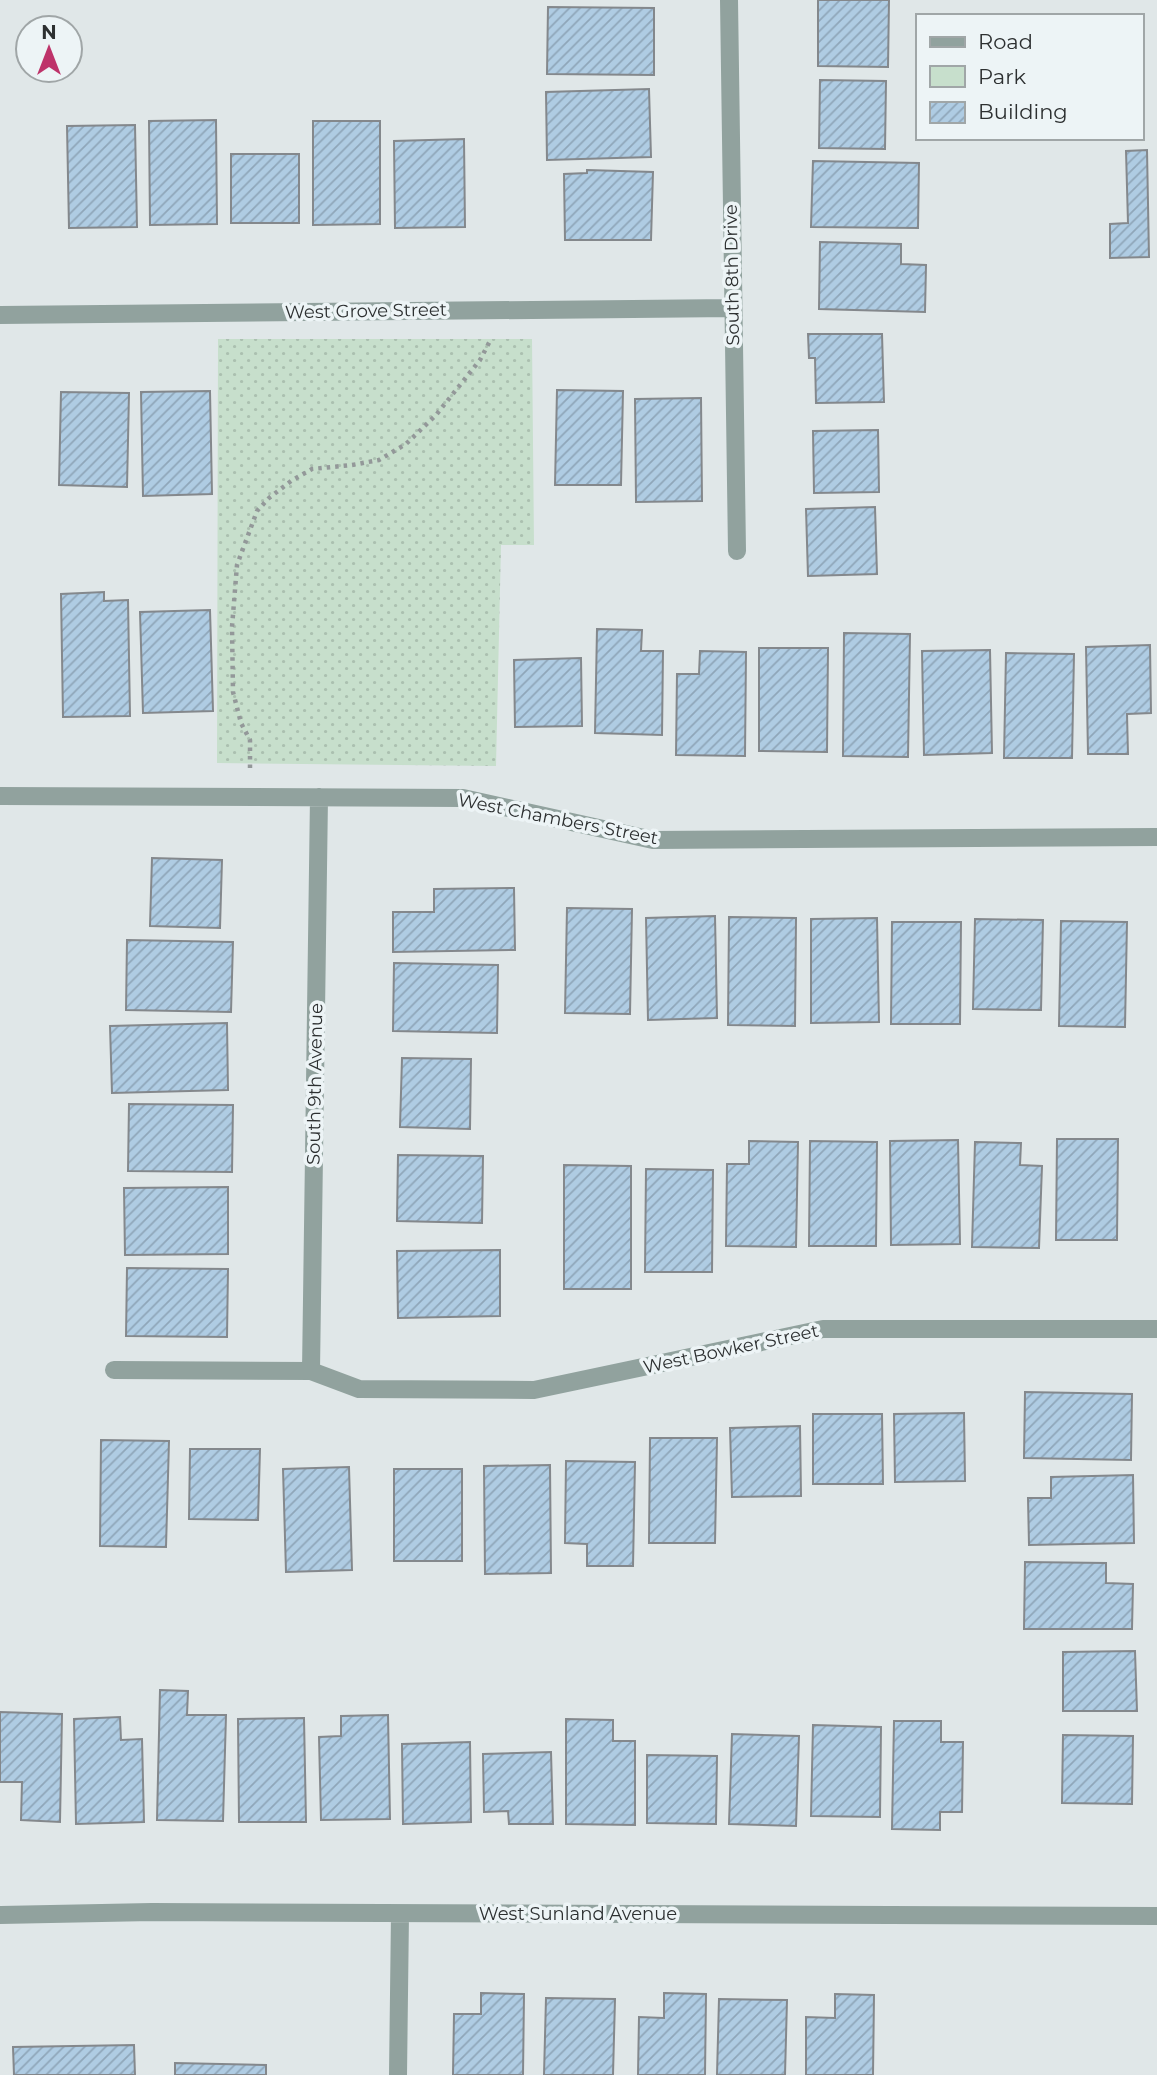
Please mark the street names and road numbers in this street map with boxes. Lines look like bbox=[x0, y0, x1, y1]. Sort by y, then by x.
street label: South 8th Drive bbox=[720, 204, 744, 346]
street label: West Grove Street bbox=[285, 299, 447, 323]
street label: West Chambers Street bbox=[456, 789, 660, 849]
street label: South 9th Avenue bbox=[303, 1003, 327, 1165]
street label: West Bowker Street bbox=[641, 1320, 821, 1378]
street label: West Sunland Avenue bbox=[479, 1903, 677, 1925]

